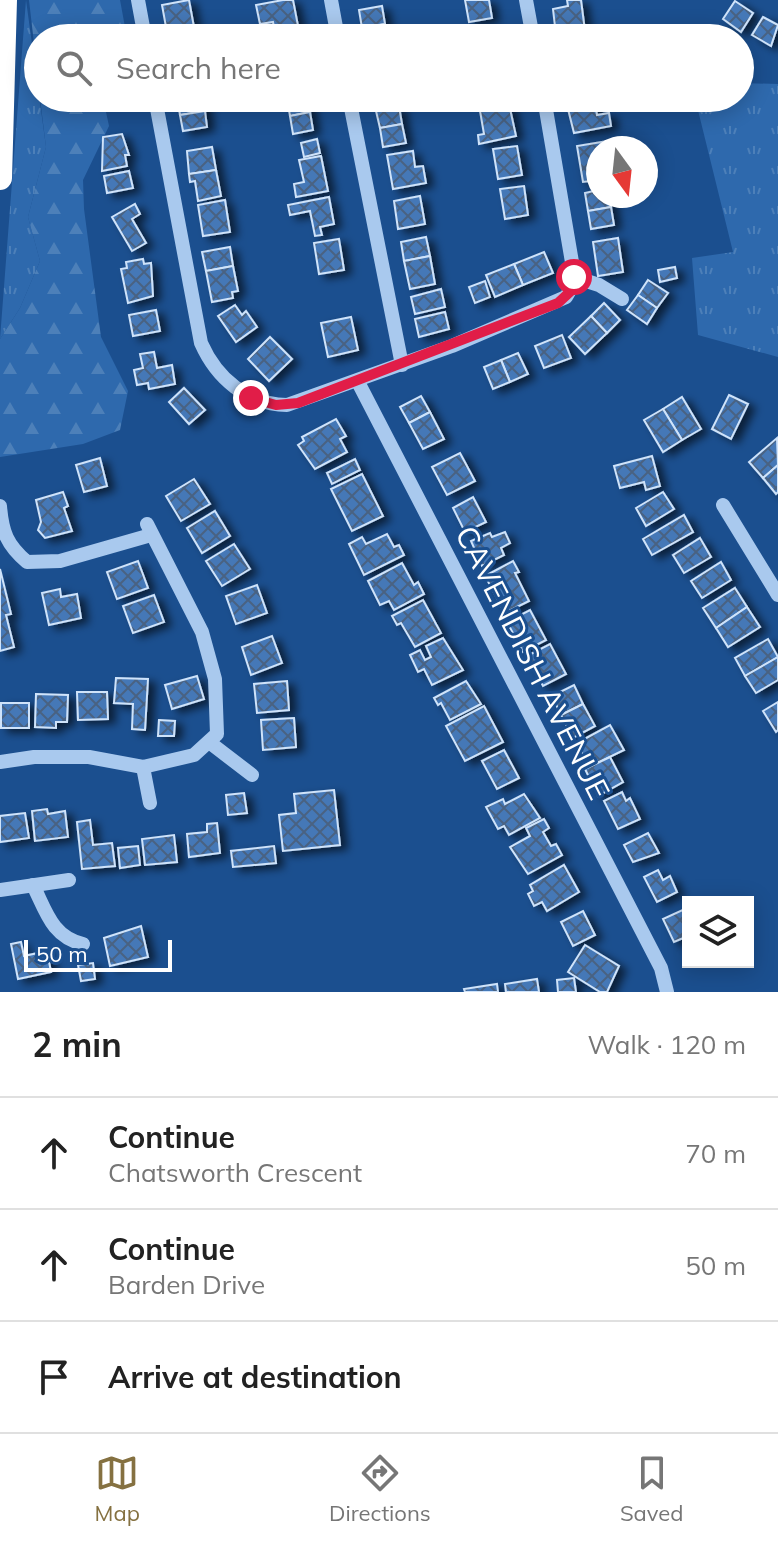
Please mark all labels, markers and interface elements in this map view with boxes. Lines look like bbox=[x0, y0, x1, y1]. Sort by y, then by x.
search box bbox=[24, 24, 754, 112]
icon: search bbox=[52, 46, 96, 90]
text: Search here bbox=[116, 49, 281, 87]
north arrow bbox=[586, 136, 658, 208]
route start bbox=[556, 259, 592, 295]
route end bbox=[233, 380, 269, 416]
street label: CAVENDISH AVENUE bbox=[447, 519, 618, 806]
map controls bbox=[682, 896, 754, 968]
button: layers bbox=[682, 896, 754, 968]
scale bar bbox=[24, 936, 172, 972]
text: 50 m bbox=[36, 940, 87, 968]
text: 2 min bbox=[32, 1023, 122, 1066]
text: Walk · 120 m bbox=[587, 1028, 746, 1061]
text: Continue bbox=[108, 1118, 235, 1156]
icon: ahead bbox=[32, 1131, 76, 1175]
text: 70 m bbox=[685, 1137, 746, 1170]
text: Chatsworth Crescent bbox=[108, 1156, 362, 1189]
text: Continue bbox=[108, 1230, 235, 1268]
icon: ahead bbox=[32, 1243, 76, 1287]
text: 50 m bbox=[685, 1249, 746, 1282]
text: Barden Drive bbox=[108, 1268, 265, 1301]
icon: arrive bbox=[32, 1355, 76, 1399]
text: Arrive at destination bbox=[108, 1358, 402, 1396]
tab: Map bbox=[95, 1451, 140, 1527]
tab: Directions bbox=[329, 1451, 431, 1527]
tab: Saved bbox=[620, 1451, 683, 1527]

